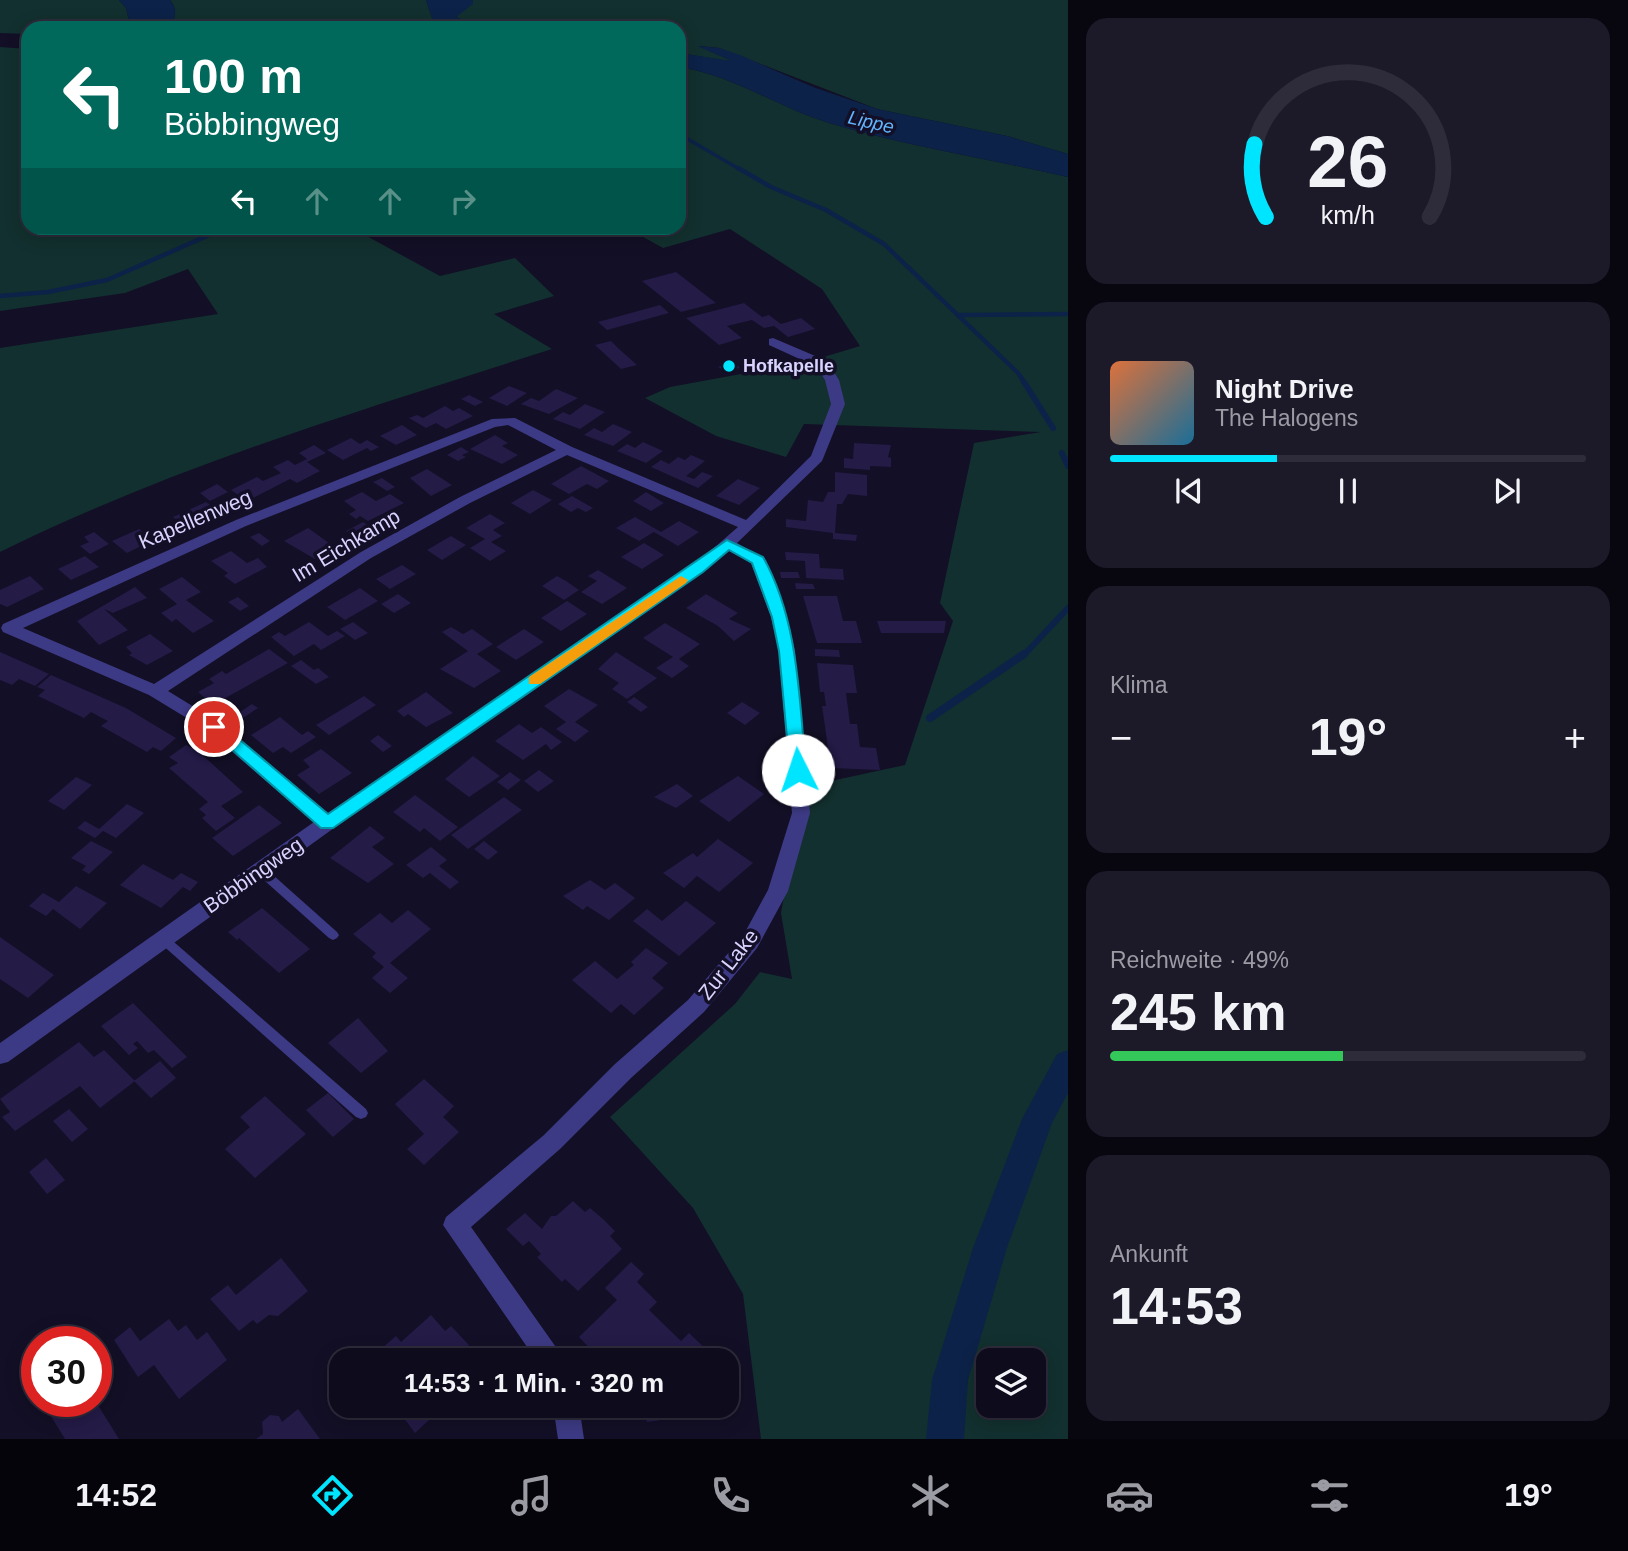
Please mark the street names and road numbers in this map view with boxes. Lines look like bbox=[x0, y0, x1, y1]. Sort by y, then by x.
street label: Kapellenweg bbox=[135, 485, 255, 553]
street label: Im Eichkamp bbox=[288, 504, 404, 586]
street label: Böbbingweg bbox=[199, 832, 307, 918]
street label: Zur Lake bbox=[693, 924, 763, 1004]

